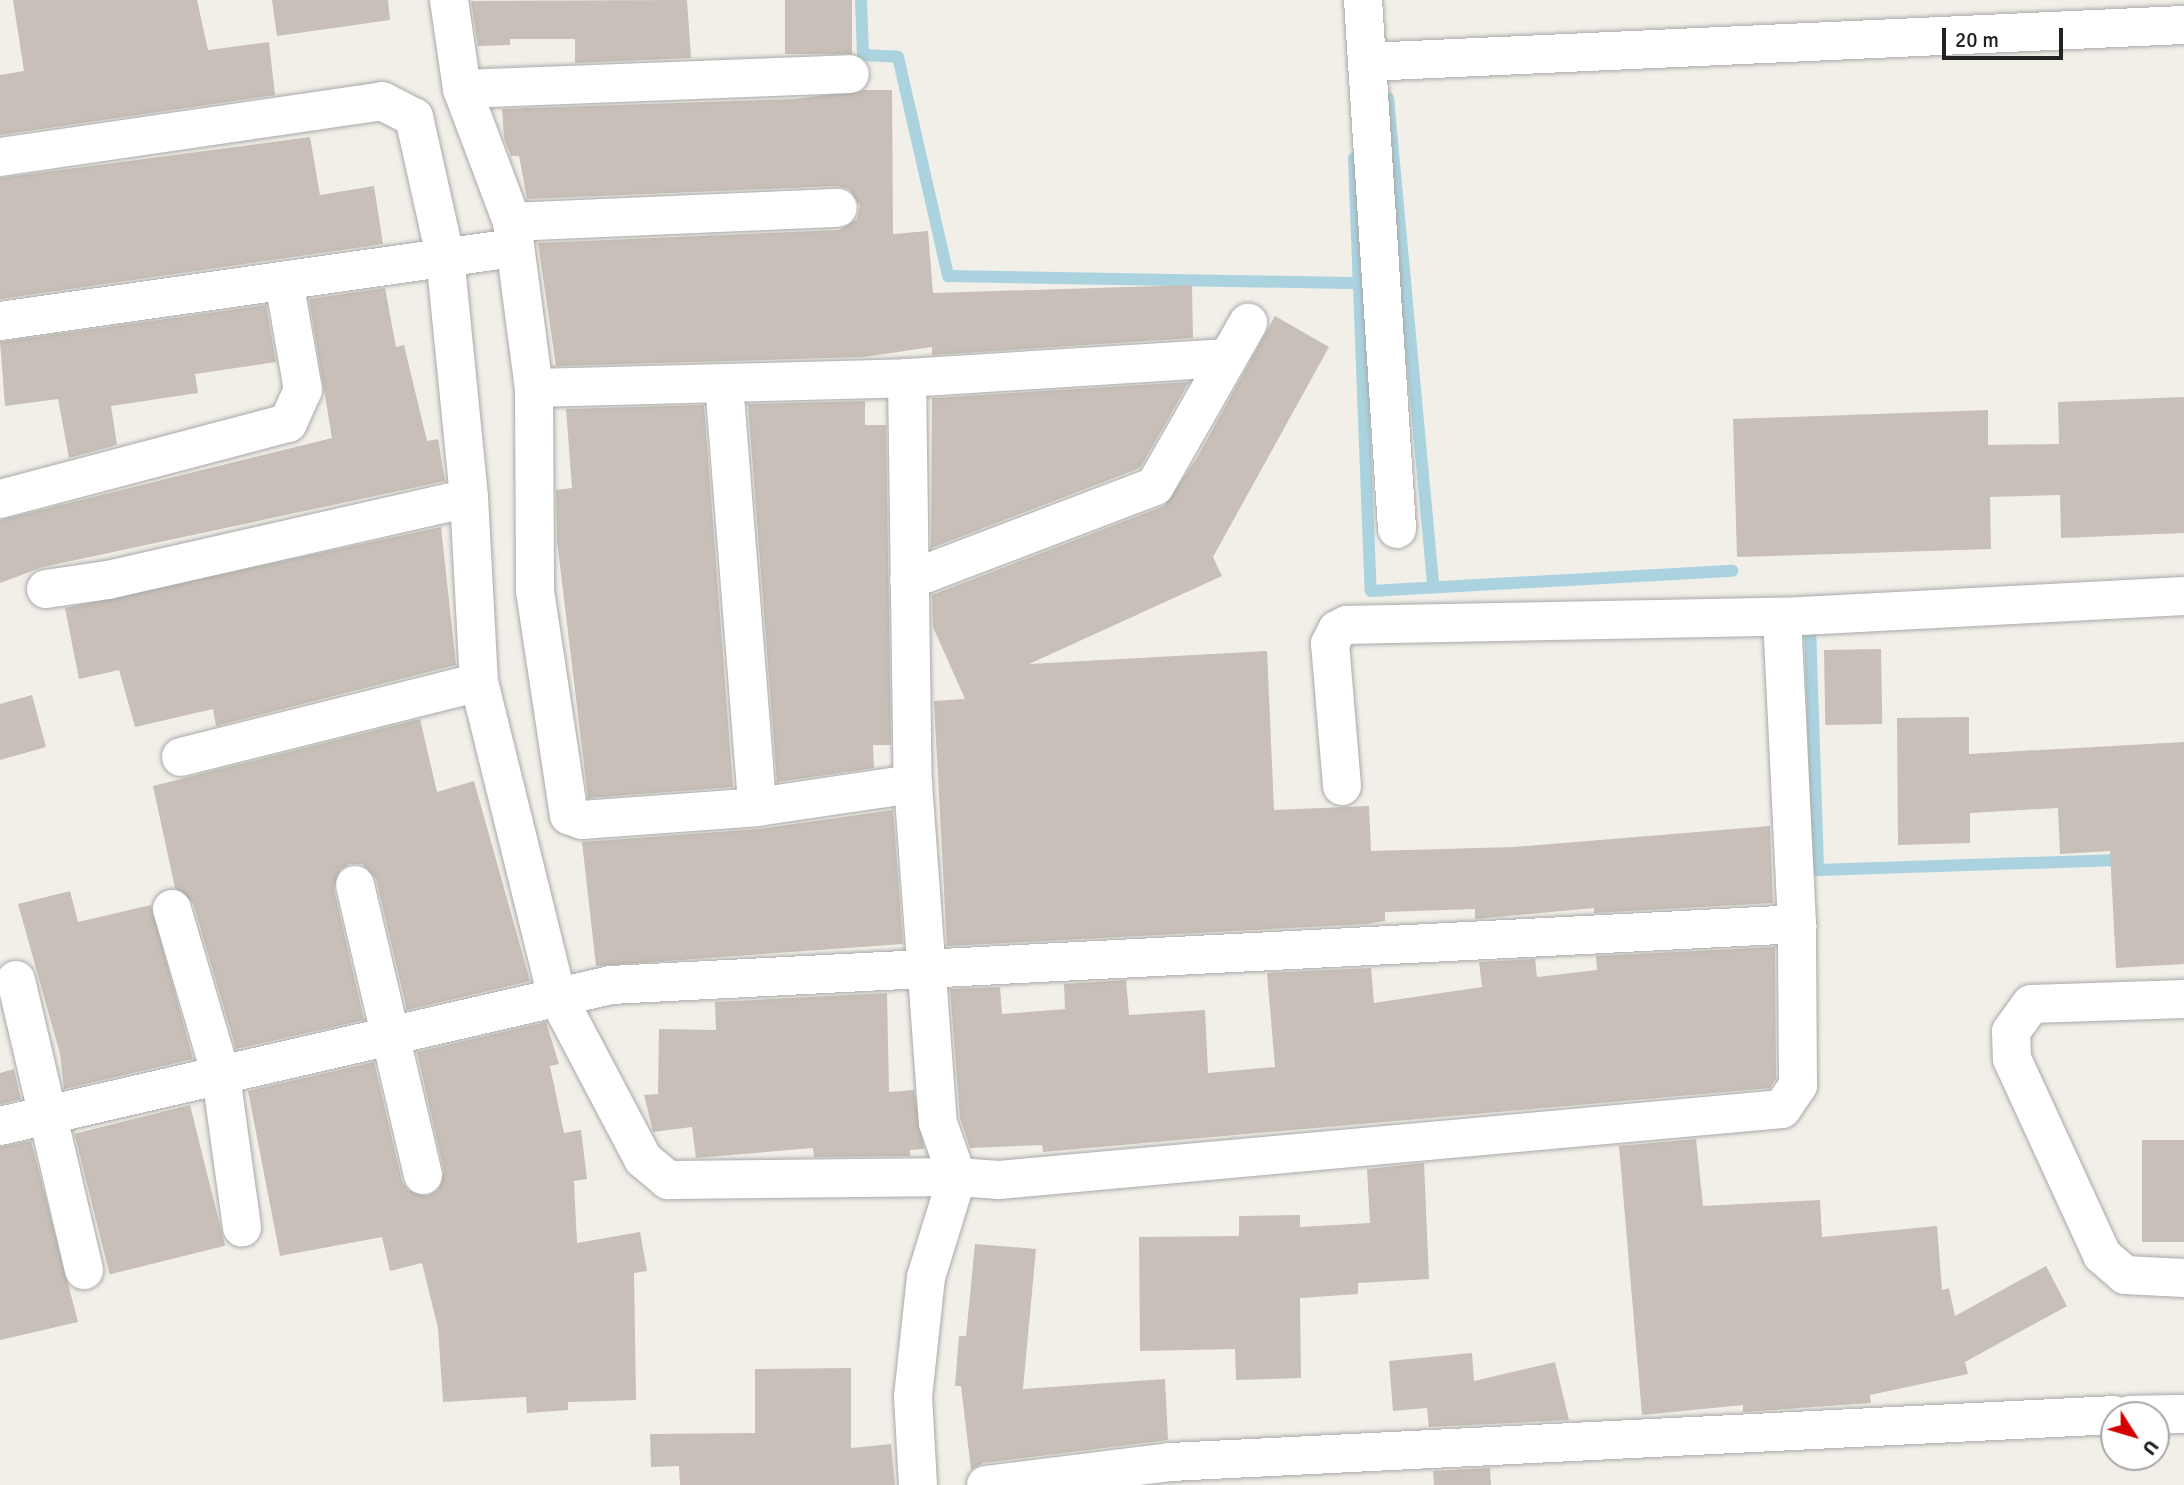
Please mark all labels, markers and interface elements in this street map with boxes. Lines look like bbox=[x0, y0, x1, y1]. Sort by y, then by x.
scale bar bbox=[1946, 14, 2067, 58]
text: 20 m bbox=[1955, 27, 1999, 53]
north arrow bbox=[2100, 1401, 2170, 1471]
text: U bbox=[2137, 1435, 2164, 1460]

